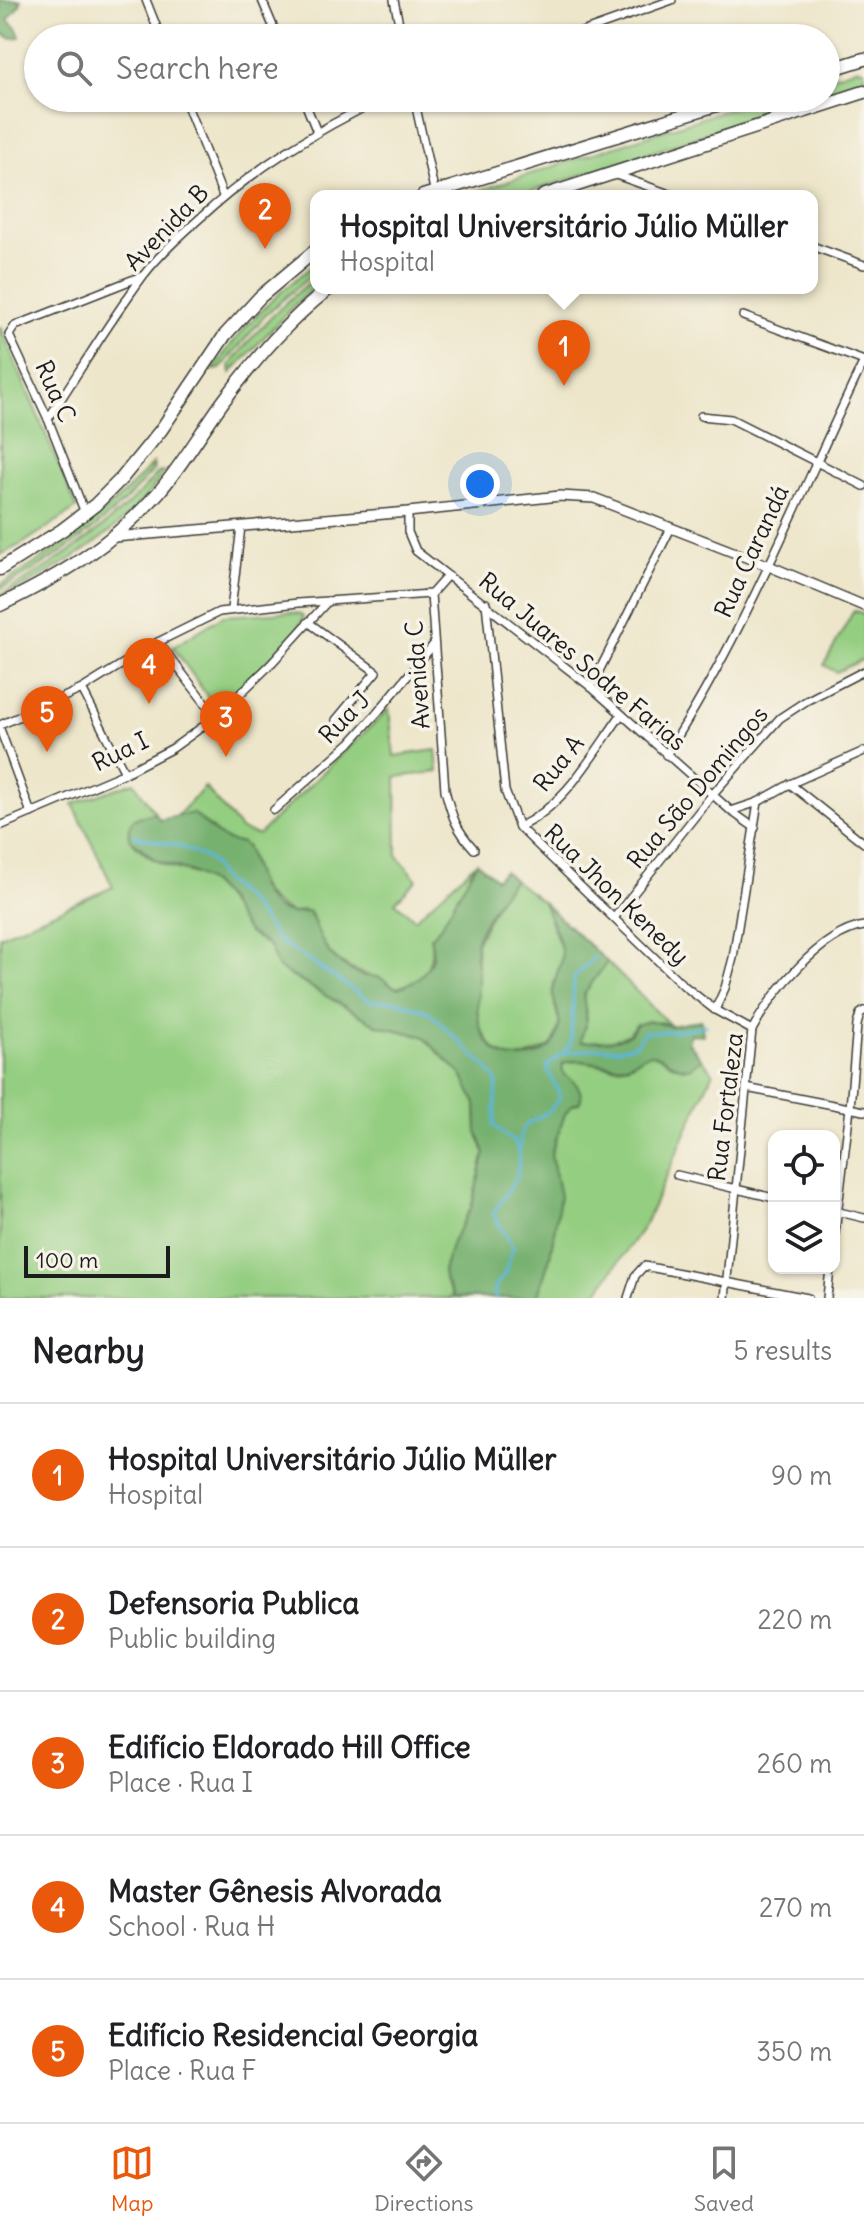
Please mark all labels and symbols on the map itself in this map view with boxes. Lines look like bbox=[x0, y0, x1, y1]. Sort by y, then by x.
street label: Avenida B bbox=[118, 178, 214, 276]
pin: 2 bbox=[239, 183, 291, 249]
pin: 1 bbox=[538, 320, 590, 386]
street label: Rua C bbox=[29, 356, 83, 426]
your location bbox=[460, 464, 500, 504]
street label: Rua Carandá bbox=[707, 480, 795, 622]
street label: Rua Juares Sodre Farias bbox=[473, 565, 693, 757]
street label: Avenida C bbox=[398, 620, 436, 730]
pin: 4 bbox=[123, 638, 175, 704]
street label: Rua J bbox=[312, 685, 376, 749]
pin: 5 bbox=[21, 686, 73, 752]
pin: 3 bbox=[200, 691, 252, 757]
street label: Rua São Domingos bbox=[620, 700, 774, 874]
street label: Rua I bbox=[87, 725, 153, 777]
street label: Rua A bbox=[526, 729, 590, 797]
street label: Rua Jhon Kenedy bbox=[538, 817, 696, 971]
street label: Rua Fortaleza bbox=[701, 1031, 749, 1183]
scale bar bbox=[24, 1242, 170, 1278]

